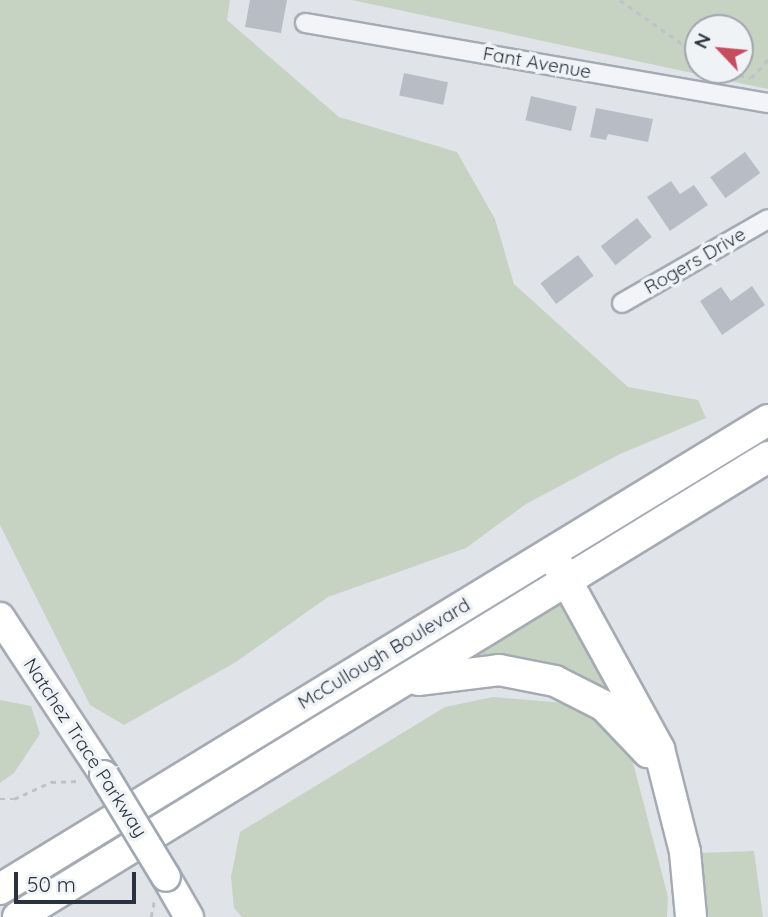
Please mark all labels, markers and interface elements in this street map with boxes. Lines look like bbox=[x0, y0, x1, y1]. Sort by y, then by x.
north arrow bbox=[684, 14, 754, 84]
text: N bbox=[688, 29, 716, 52]
street label: Fant Avenue bbox=[481, 42, 593, 84]
street label: Rogers Drive bbox=[640, 223, 750, 299]
street label: McCullough Boulevard bbox=[294, 594, 474, 714]
street label: Natchez Trace Parkway bbox=[19, 654, 151, 842]
scale bar bbox=[18, 858, 140, 902]
text: 50 m bbox=[27, 871, 76, 897]

